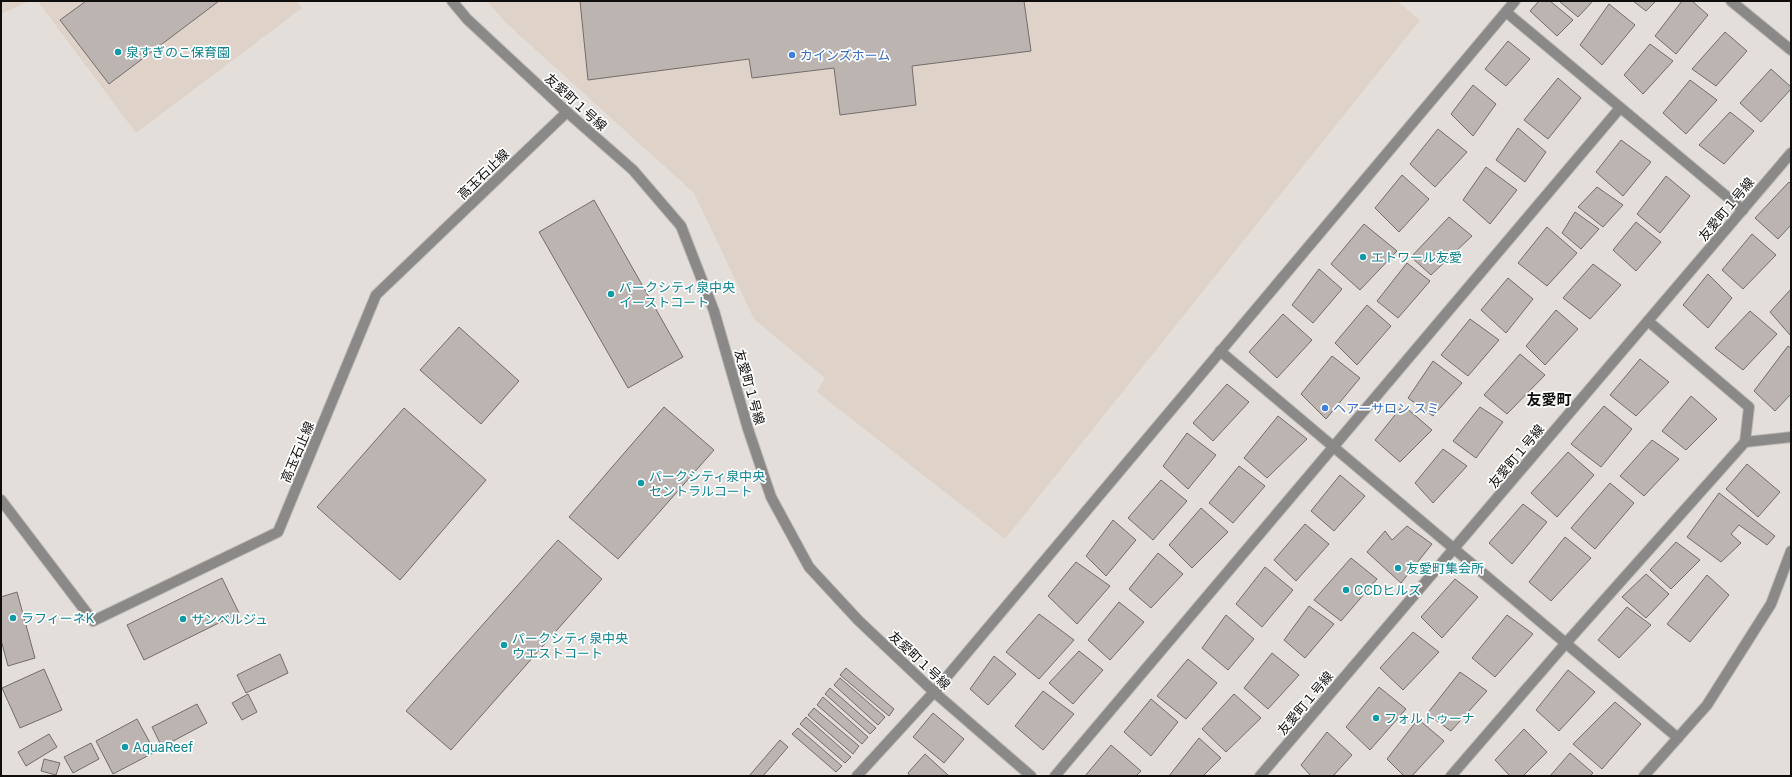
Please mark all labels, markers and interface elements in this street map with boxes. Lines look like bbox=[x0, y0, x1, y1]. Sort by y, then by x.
place label: 泉すぎのこ保育園 bbox=[126, 44, 230, 60]
marker: 泉すぎのこ保育園 bbox=[113, 47, 123, 57]
place label: カインズホーム bbox=[800, 47, 890, 63]
marker: カインズホーム bbox=[787, 50, 797, 60]
street label: 友愛町１号線 bbox=[542, 70, 610, 134]
street label: 高玉石止線 bbox=[454, 146, 512, 202]
street label: 友愛町１号線 bbox=[1695, 174, 1757, 244]
place label: エトワール友愛 bbox=[1371, 249, 1462, 265]
marker: エトワール友愛 bbox=[1358, 252, 1368, 262]
place label: パークシティ泉中央 イーストコート bbox=[619, 279, 735, 310]
marker: パークシティ泉中央 イーストコート bbox=[606, 289, 616, 299]
street label: 友愛町１号線 bbox=[732, 347, 768, 427]
district label: 友愛町 bbox=[1526, 390, 1572, 409]
place label: ヘアーサロン スミ bbox=[1333, 400, 1440, 416]
marker: ヘアーサロン スミ bbox=[1320, 403, 1330, 413]
street label: 高玉石止線 bbox=[277, 419, 317, 485]
street label: 友愛町１号線 bbox=[1485, 421, 1547, 491]
place label: パークシティ泉中央 セントラルコート bbox=[649, 468, 765, 499]
marker: パークシティ泉中央 セントラルコート bbox=[636, 478, 646, 488]
place label: 友愛町集会所 bbox=[1406, 560, 1484, 576]
marker: 友愛町集会所 bbox=[1393, 563, 1403, 573]
place label: CCDヒルズ bbox=[1354, 582, 1421, 598]
marker: CCDヒルズ bbox=[1341, 585, 1351, 595]
place label: ラフィーネK bbox=[21, 610, 95, 626]
place label: サンベルジュ bbox=[191, 611, 268, 627]
marker: ラフィーネK bbox=[8, 613, 18, 623]
marker: サンベルジュ bbox=[178, 614, 188, 624]
street label: 友愛町１号線 bbox=[886, 628, 954, 692]
place label: パークシティ泉中央 ウエストコート bbox=[512, 630, 628, 661]
marker: パークシティ泉中央 ウエストコート bbox=[499, 640, 509, 650]
street label: 友愛町１号線 bbox=[1274, 668, 1336, 738]
place label: フォルトゥーナ bbox=[1384, 710, 1475, 726]
marker: フォルトゥーナ bbox=[1371, 713, 1381, 723]
place label: AquaReef bbox=[133, 739, 193, 755]
marker: AquaReef bbox=[120, 742, 130, 752]

